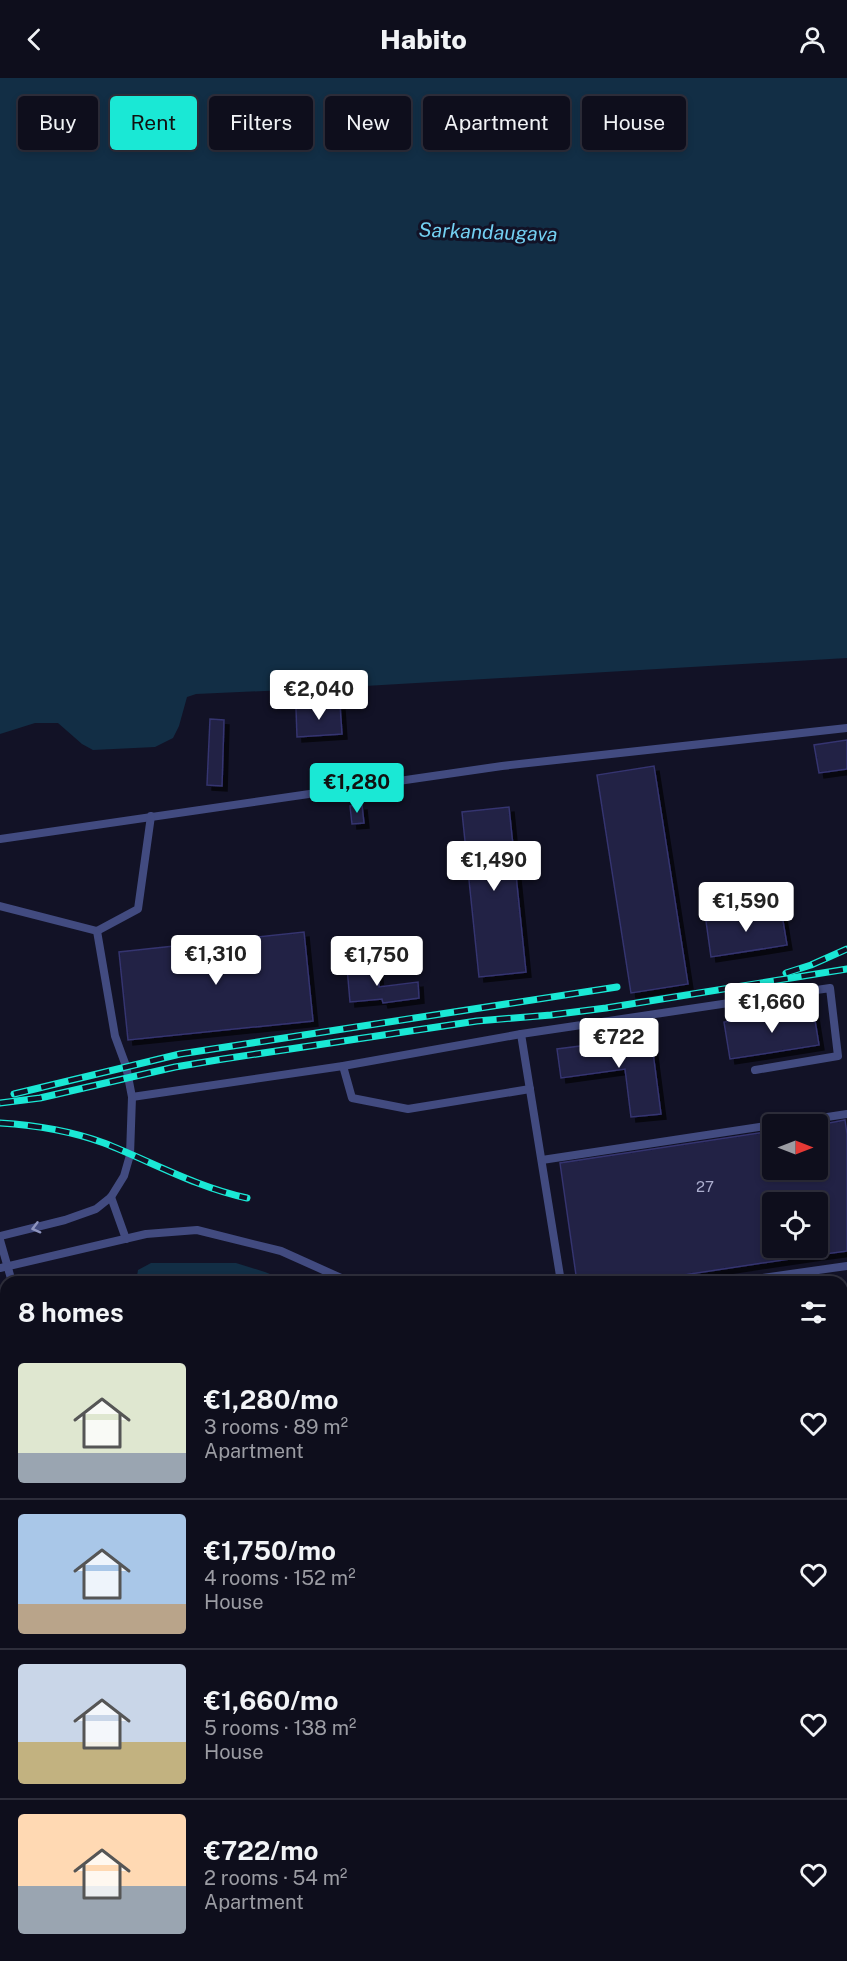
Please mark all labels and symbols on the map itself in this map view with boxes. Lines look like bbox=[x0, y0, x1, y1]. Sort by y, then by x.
water label: Sarkandaugava bbox=[418, 218, 558, 246]
pin: €2,040 bbox=[270, 670, 368, 721]
pin: €1,280 bbox=[308, 763, 406, 814]
pin: €1,490 bbox=[445, 841, 543, 892]
pin: €1,590 bbox=[697, 882, 795, 933]
pin: €1,310 bbox=[167, 935, 265, 986]
pin: €1,750 bbox=[328, 936, 426, 987]
pin: €1,660 bbox=[723, 983, 821, 1034]
pin: €722 bbox=[583, 1018, 655, 1069]
north arrow bbox=[762, 1114, 828, 1180]
house number: 27 bbox=[696, 1178, 714, 1195]
one-way arrow bbox=[31, 1221, 41, 1233]

